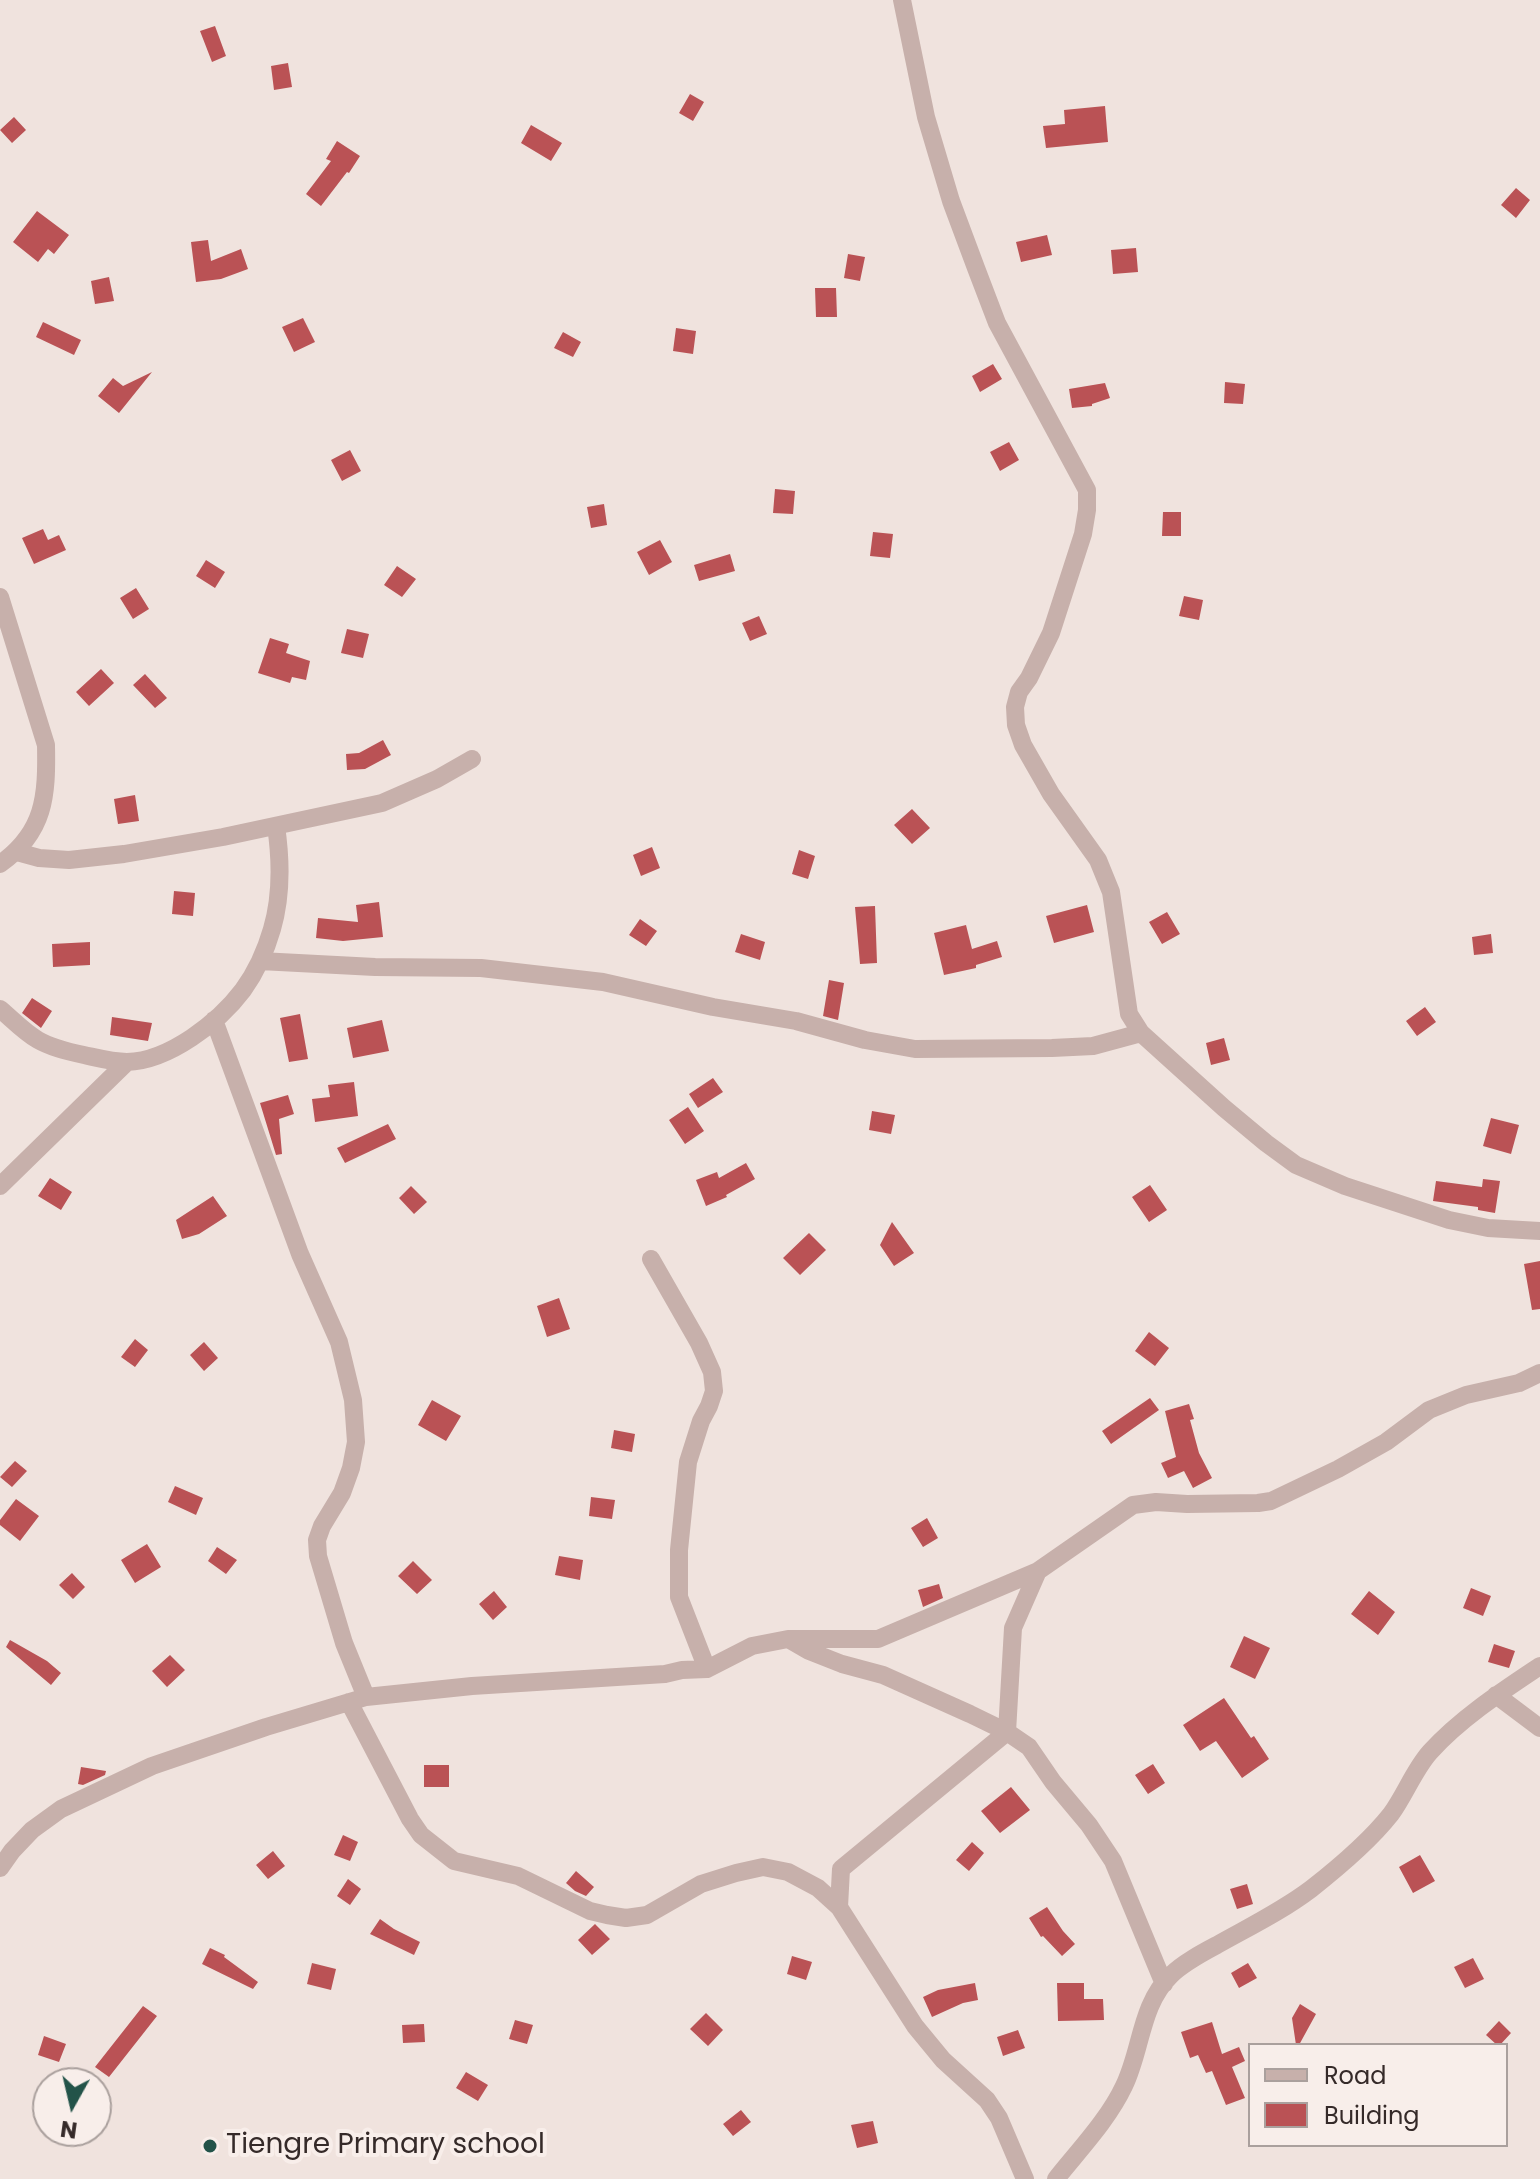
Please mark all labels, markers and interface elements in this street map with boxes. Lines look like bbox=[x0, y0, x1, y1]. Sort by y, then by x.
legend bbox=[1248, 2043, 1508, 2147]
text: Road bbox=[1324, 2059, 1386, 2092]
north arrow bbox=[32, 2067, 112, 2147]
text: Building bbox=[1324, 2099, 1420, 2132]
text: N bbox=[59, 2113, 79, 2146]
place label: Tiengre Primary school bbox=[226, 2129, 545, 2163]
marker: Tiengre Primary school bbox=[201, 2137, 219, 2155]

